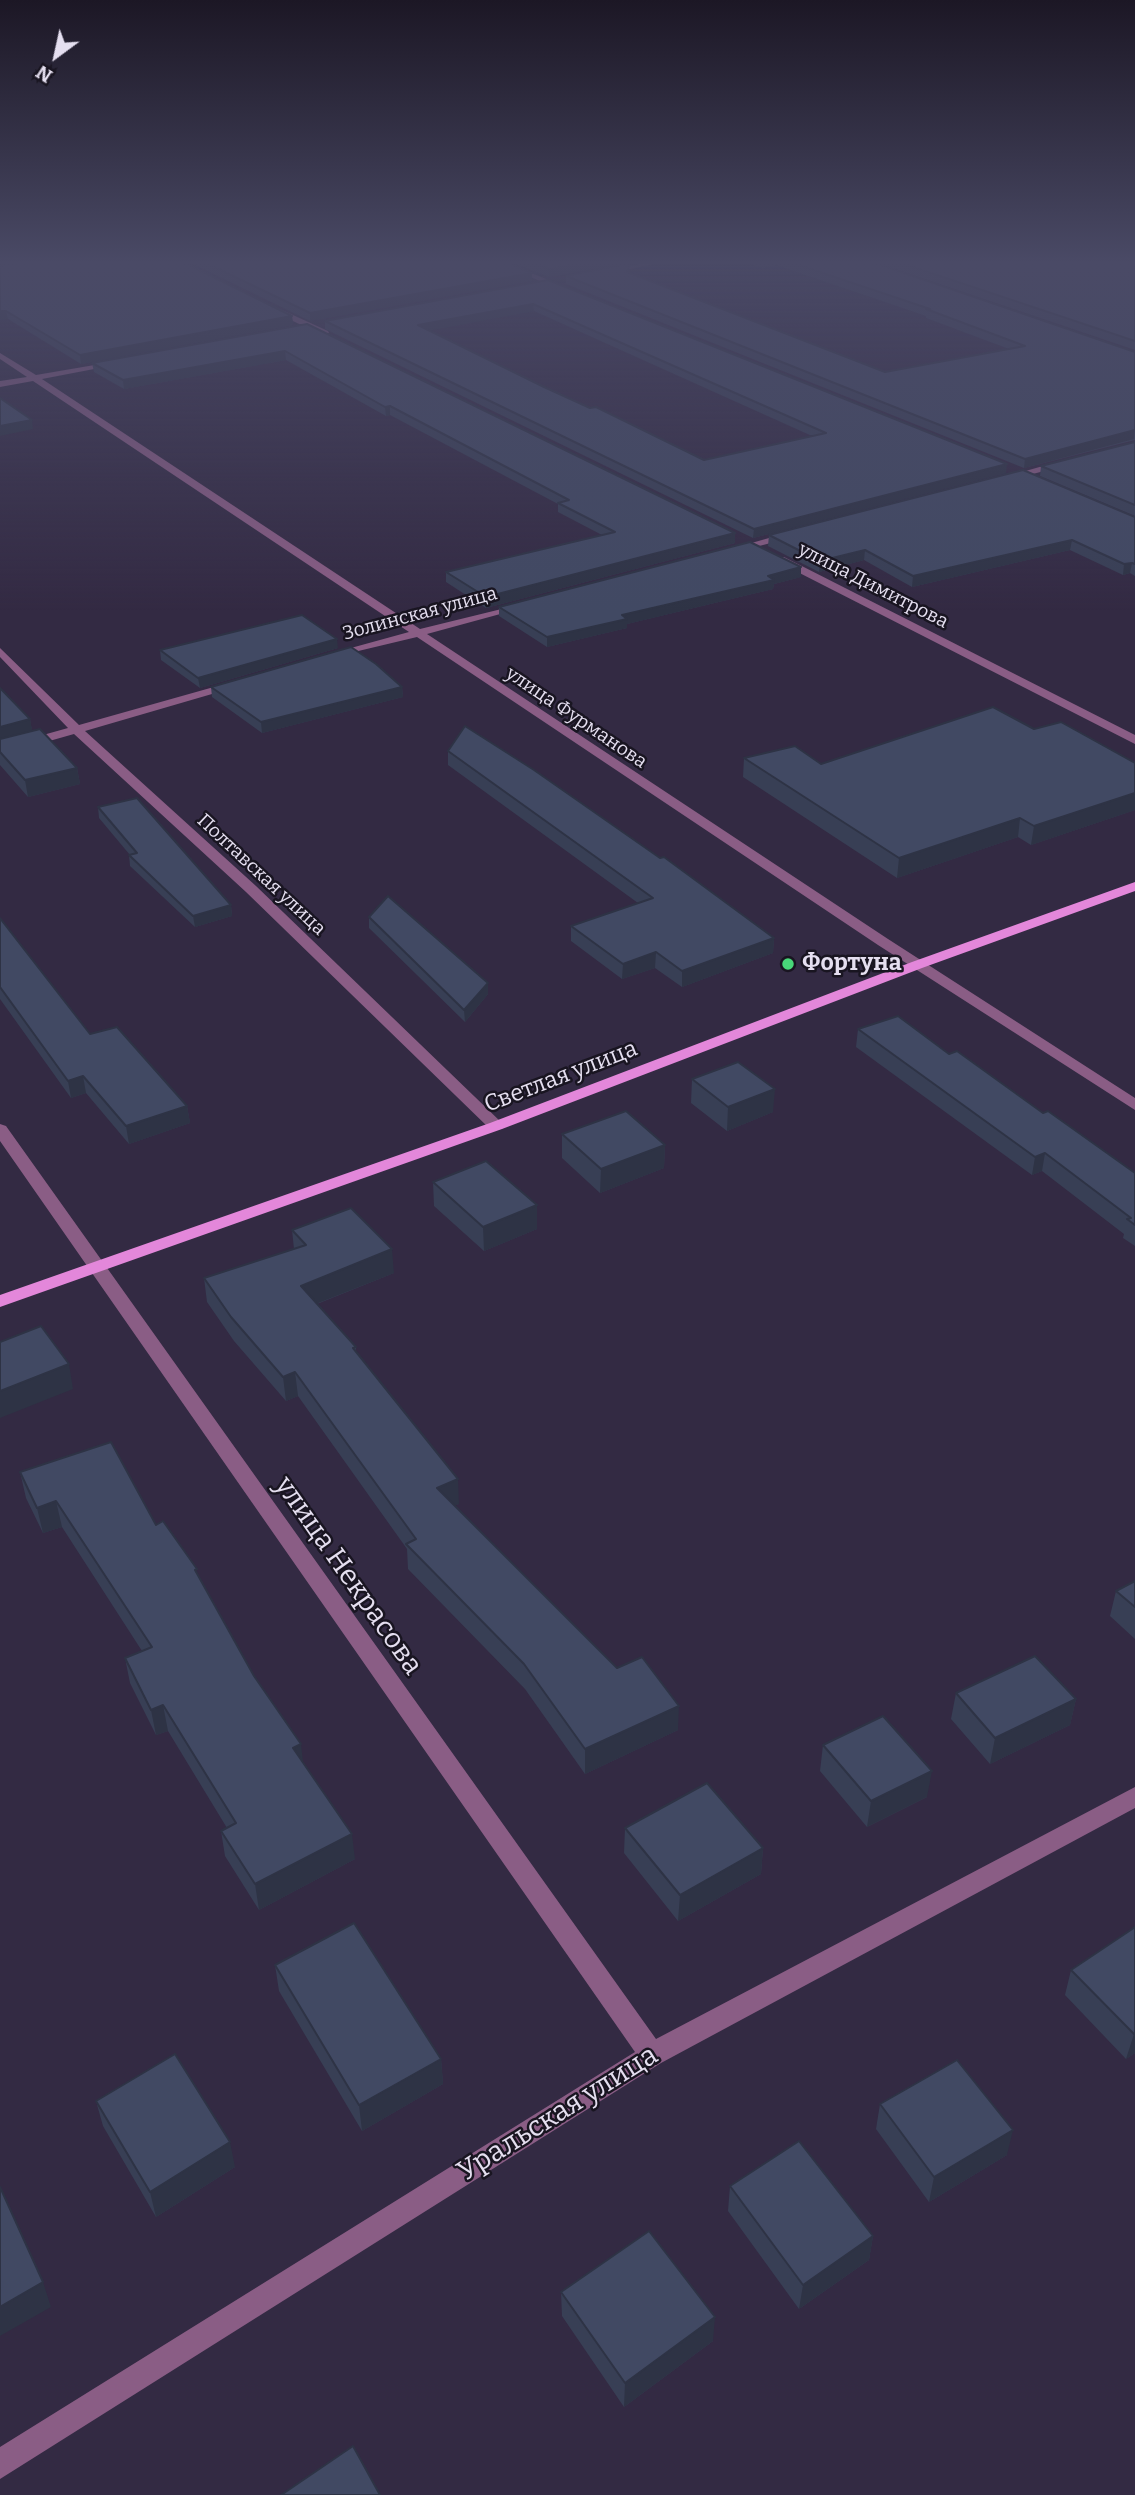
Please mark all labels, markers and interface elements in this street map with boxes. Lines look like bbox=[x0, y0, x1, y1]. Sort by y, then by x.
north arrow bbox=[21, 21, 91, 91]
text: N bbox=[32, 60, 57, 88]
street label: улица Димитрова bbox=[794, 538, 952, 634]
street label: Золинская улица bbox=[340, 582, 500, 646]
street label: улица Фурманова bbox=[501, 662, 651, 774]
street label: Полтавская улица bbox=[192, 810, 330, 940]
place label: Фортуна bbox=[802, 950, 902, 978]
marker: Фортуна bbox=[780, 956, 796, 972]
street label: Светлая улица bbox=[481, 1035, 641, 1119]
street label: улица Некрасова bbox=[267, 1470, 429, 1682]
street label: Уральская улица bbox=[452, 2039, 664, 2189]

